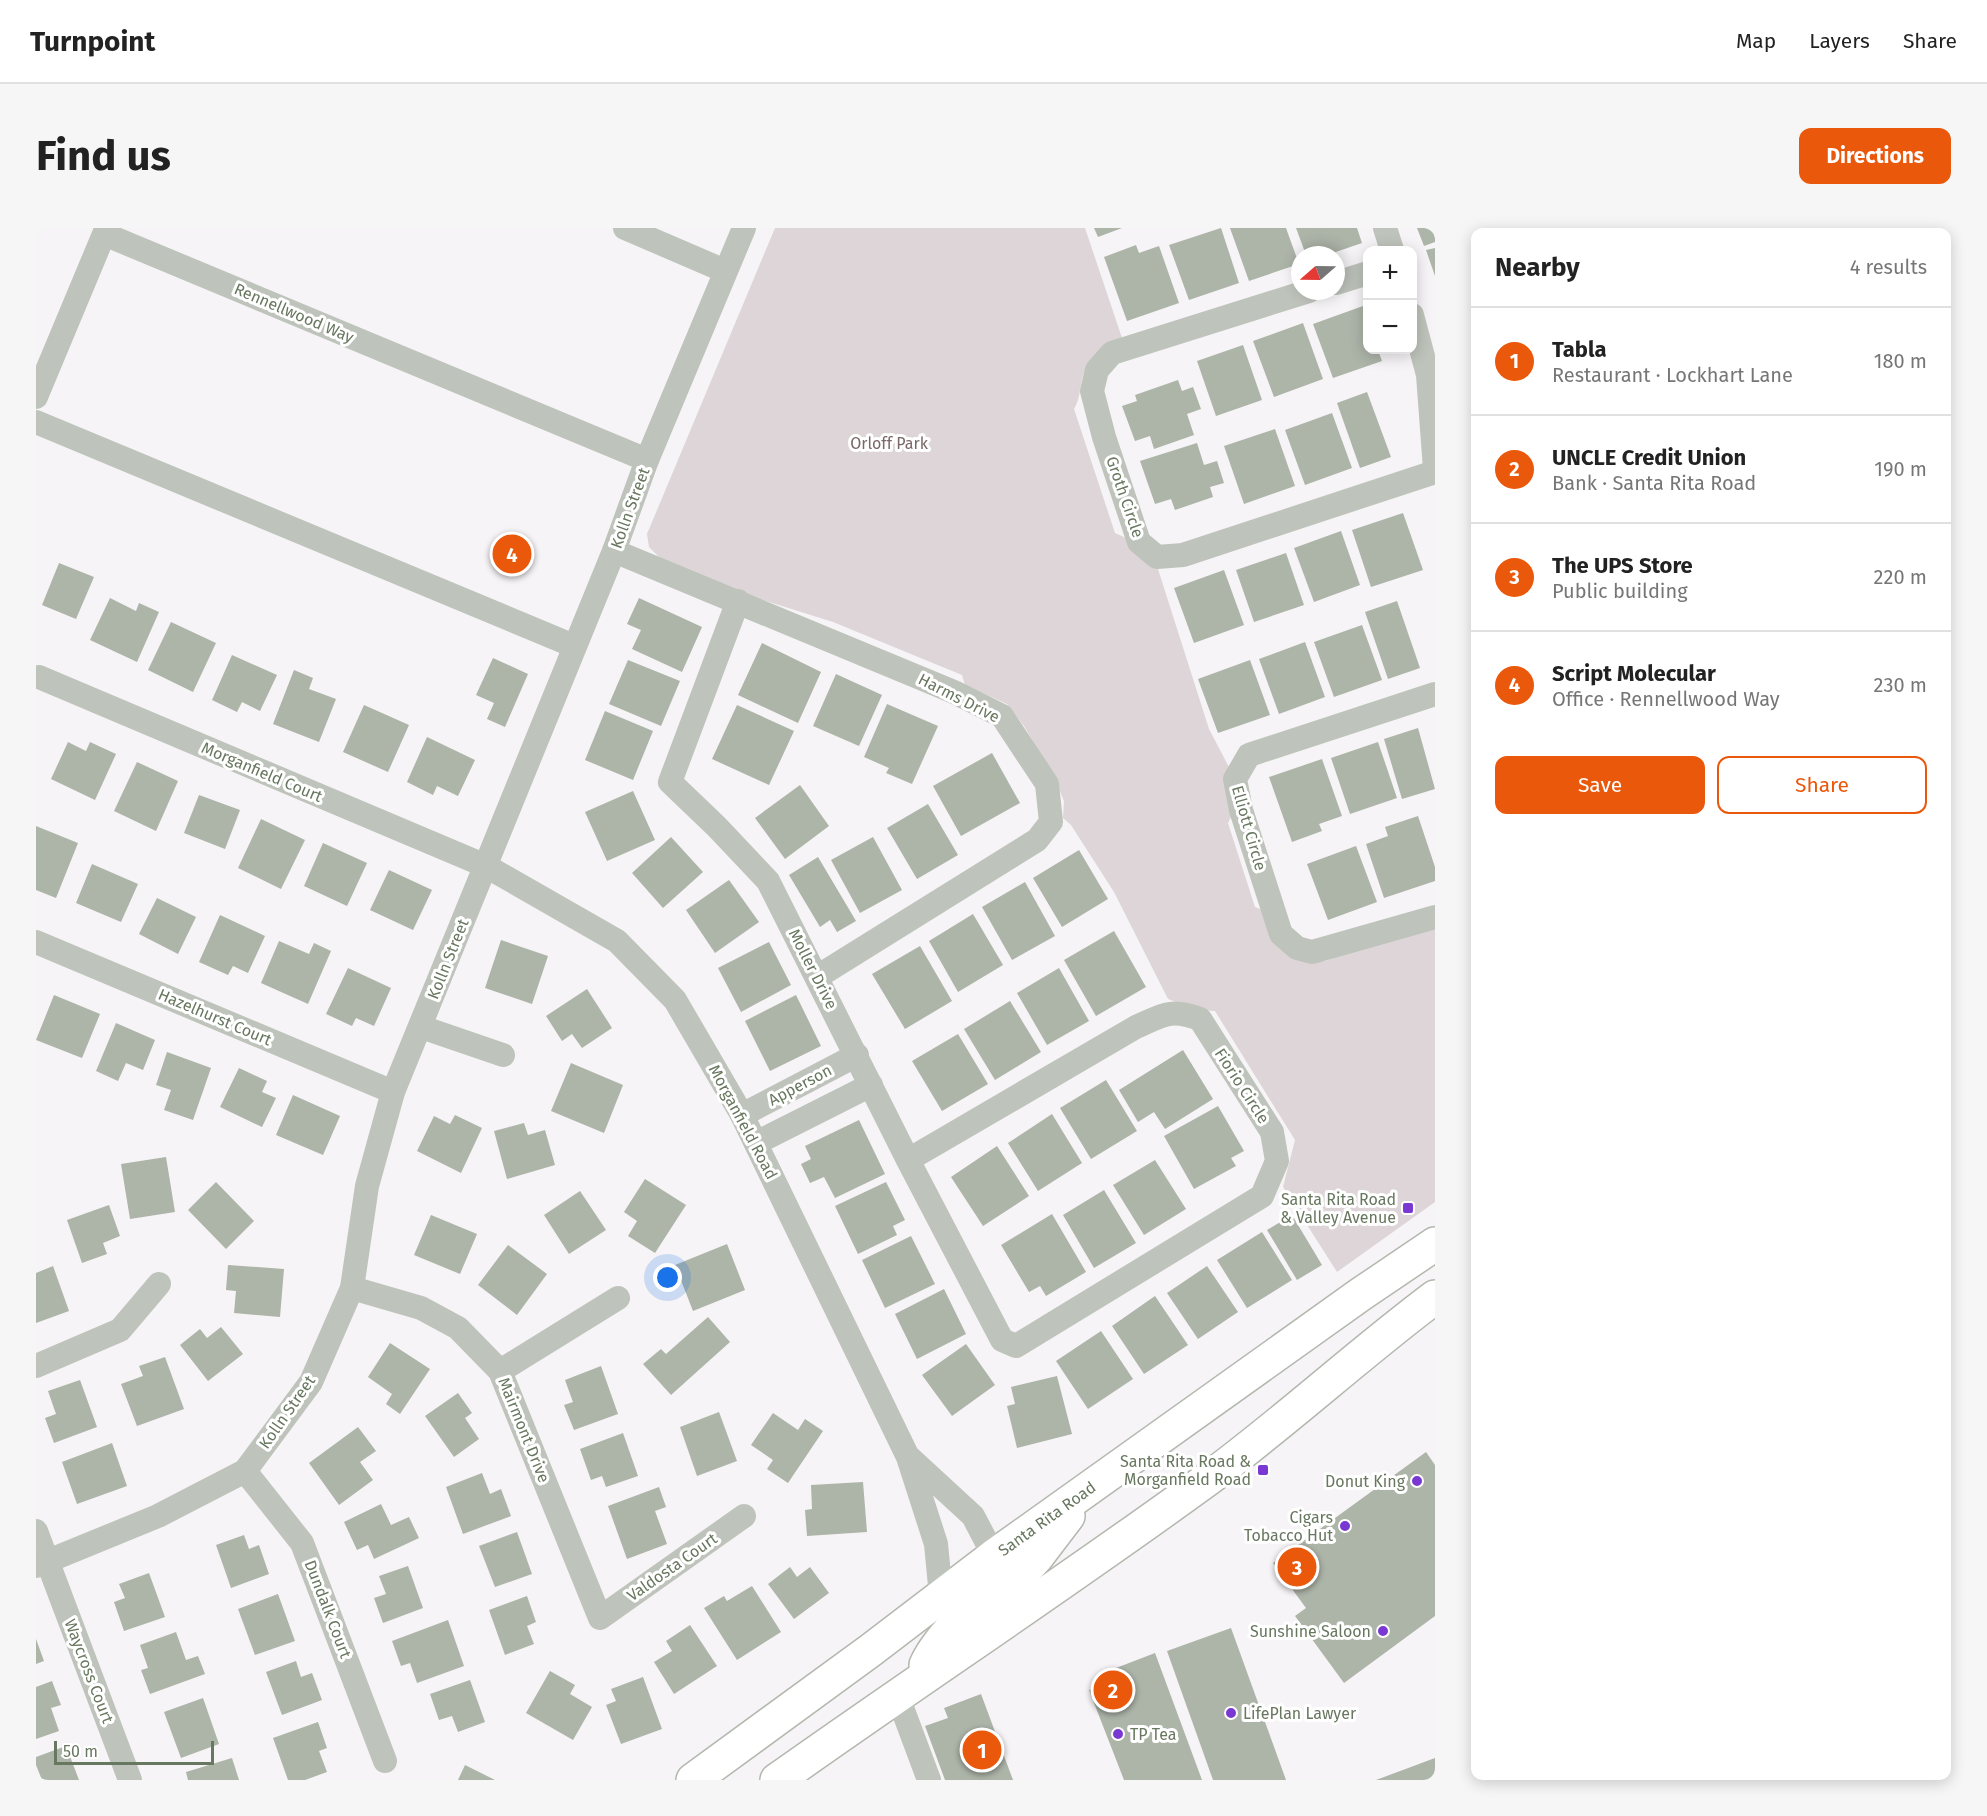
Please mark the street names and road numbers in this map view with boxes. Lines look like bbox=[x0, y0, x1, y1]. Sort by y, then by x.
street label: Rennellwood Way bbox=[231, 279, 357, 347]
street label: Groth Circle bbox=[1102, 454, 1148, 540]
street label: Kolln Street bbox=[607, 465, 654, 551]
street label: Harms Drive bbox=[915, 669, 1003, 727]
street label: Morganfield Court bbox=[199, 738, 325, 806]
street label: Elliott Circle bbox=[1228, 783, 1270, 873]
street label: Kolln Street bbox=[423, 916, 473, 1002]
street label: Moller Drive bbox=[785, 926, 841, 1012]
street label: Hazelhurst Court bbox=[155, 985, 275, 1050]
street label: Fiorio Circle bbox=[1211, 1045, 1273, 1127]
street label: Apperson bbox=[765, 1060, 835, 1110]
street label: Morganfield Road bbox=[705, 1061, 781, 1183]
street label: Kolln Street bbox=[255, 1372, 319, 1452]
street label: Mairmont Drive bbox=[494, 1375, 554, 1485]
street label: Santa Rita Road bbox=[994, 1477, 1099, 1560]
street label: Valdosta Court bbox=[623, 1529, 721, 1605]
street label: Dundalk Court bbox=[301, 1557, 355, 1661]
street label: Waycross Court bbox=[60, 1616, 118, 1726]

